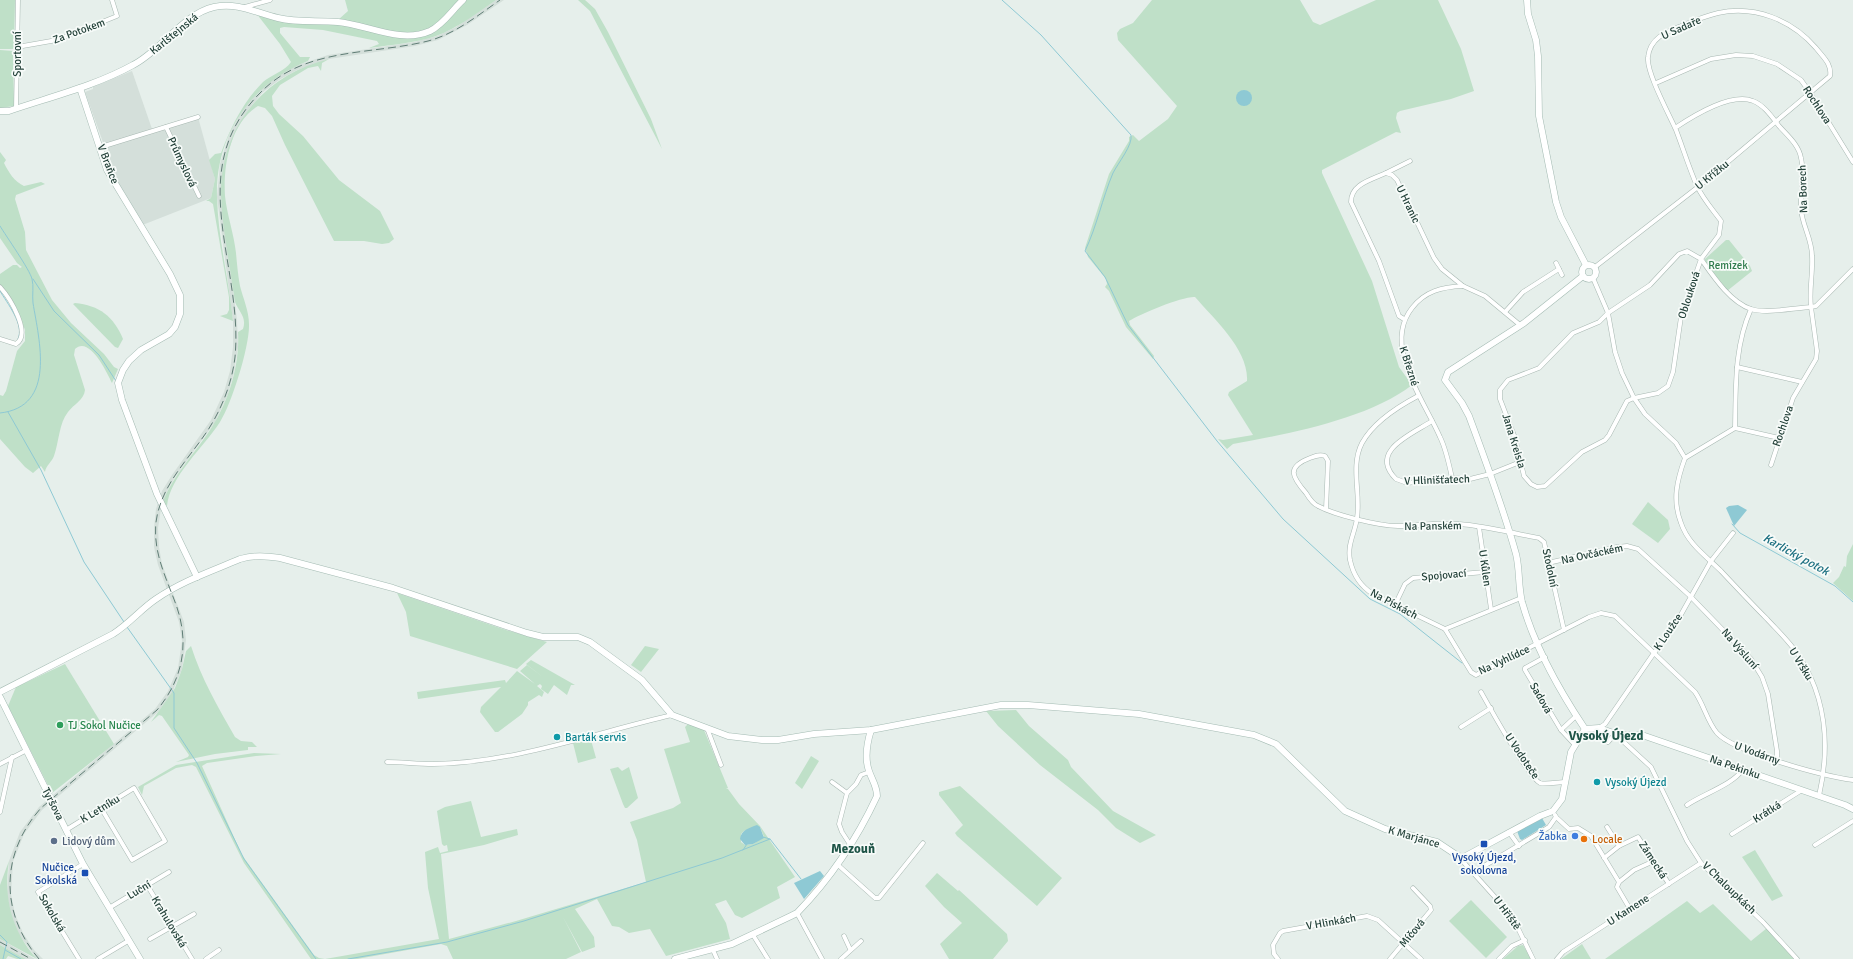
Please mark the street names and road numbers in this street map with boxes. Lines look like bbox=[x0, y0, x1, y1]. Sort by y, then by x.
street label: Karlštejnská bbox=[147, 10, 201, 57]
street label: U Sadaře bbox=[1659, 13, 1703, 43]
street label: Za Potokem bbox=[51, 15, 107, 46]
street label: Sportovní bbox=[11, 31, 24, 77]
street label: Rochlova bbox=[1800, 84, 1834, 127]
street label: Průmyslová bbox=[165, 135, 199, 190]
street label: V Braňce bbox=[95, 142, 121, 186]
street label: U Křížku bbox=[1692, 157, 1732, 193]
street label: Na Borech bbox=[1796, 165, 1810, 213]
street label: U Hranic bbox=[1393, 183, 1423, 225]
street label: Oblouková bbox=[1675, 269, 1703, 320]
street label: K Březné bbox=[1396, 344, 1422, 388]
street label: Rochlova bbox=[1770, 403, 1796, 448]
street label: Jana Kreisla bbox=[1499, 412, 1529, 470]
street label: V Hlinišťatech bbox=[1404, 472, 1470, 488]
street label: Na Panském bbox=[1404, 519, 1462, 533]
street label: Na Ovčáckém bbox=[1560, 541, 1624, 567]
street label: Stodolní bbox=[1540, 547, 1560, 589]
street label: U Kůlen bbox=[1476, 549, 1494, 587]
street label: Spojovací bbox=[1421, 567, 1467, 583]
street label: Na Pískách bbox=[1368, 586, 1420, 622]
street label: K Loužce bbox=[1651, 611, 1685, 653]
street label: Na Výsluní bbox=[1719, 626, 1761, 672]
street label: Na Vyhlídce bbox=[1476, 642, 1532, 678]
street label: U Vršku bbox=[1786, 645, 1816, 683]
street label: Sadová bbox=[1527, 680, 1555, 716]
street label: U Vodoteče bbox=[1502, 731, 1542, 781]
street label: U Vodárny bbox=[1732, 739, 1782, 768]
street label: Na Pekinku bbox=[1708, 752, 1762, 782]
street label: Tyršova bbox=[39, 786, 67, 823]
street label: K Letníku bbox=[78, 792, 122, 826]
street label: Krátká bbox=[1750, 798, 1784, 826]
street label: K Marjánce bbox=[1387, 823, 1441, 851]
street label: Zámecká bbox=[1636, 839, 1670, 882]
street label: V Chaloupkách bbox=[1699, 859, 1759, 917]
street label: Luční bbox=[125, 878, 153, 902]
street label: Sokolská bbox=[36, 892, 68, 935]
street label: U Kamene bbox=[1604, 892, 1652, 928]
street label: Krahulovská bbox=[149, 894, 190, 950]
street label: U Hřiště bbox=[1490, 894, 1524, 932]
street label: V Hlinkách bbox=[1305, 911, 1357, 933]
street label: Míčová bbox=[1396, 916, 1428, 950]

